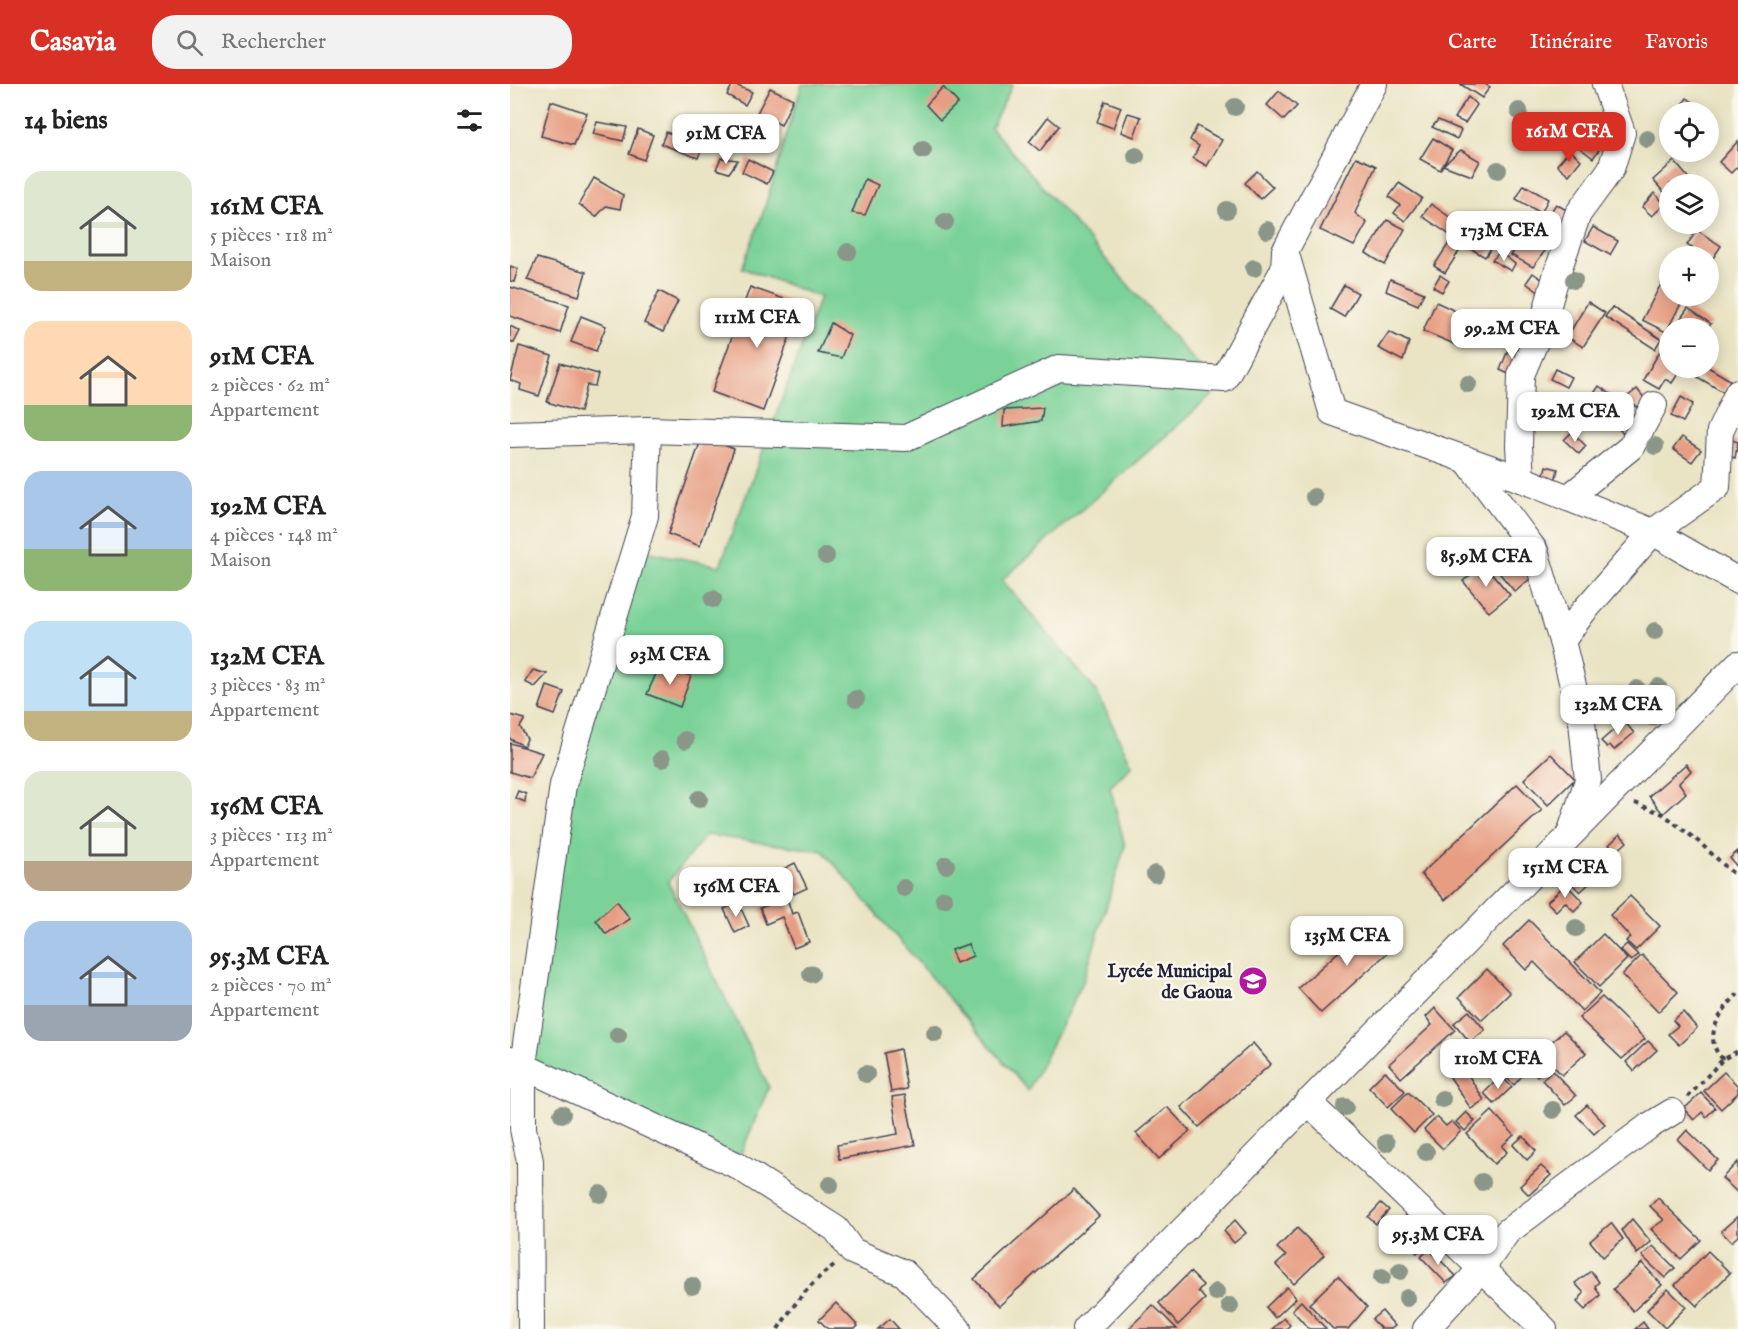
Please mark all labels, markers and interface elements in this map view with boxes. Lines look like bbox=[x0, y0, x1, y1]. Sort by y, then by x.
search box bbox=[152, 15, 572, 69]
text: Casavia bbox=[30, 25, 116, 60]
icon: search bbox=[173, 26, 206, 59]
text: Rechercher bbox=[221, 28, 326, 56]
text: Carte bbox=[1448, 29, 1497, 56]
text: Itinéraire bbox=[1530, 29, 1612, 56]
text: Favoris bbox=[1645, 29, 1708, 56]
map controls bbox=[1659, 102, 1719, 378]
button: locate bbox=[1659, 102, 1719, 162]
text: 14 biens bbox=[24, 104, 108, 137]
icon: filters bbox=[453, 104, 486, 137]
pin: 161M CFA bbox=[1507, 112, 1631, 163]
pin: 91M CFA bbox=[671, 114, 781, 165]
text: 161M CFA bbox=[1526, 119, 1612, 144]
text: 91M CFA bbox=[686, 121, 766, 146]
button: layers bbox=[1659, 174, 1719, 234]
text: 161M CFA bbox=[210, 190, 322, 223]
icon: home bbox=[72, 195, 144, 267]
pin: 173M CFA bbox=[1442, 211, 1566, 262]
text: 173M CFA bbox=[1460, 218, 1548, 243]
text: 5 pièces · 118 m² bbox=[210, 223, 333, 248]
button: + bbox=[1659, 246, 1719, 306]
text: Maison bbox=[210, 248, 271, 273]
pin: 111M CFA bbox=[695, 298, 819, 349]
text: 111M CFA bbox=[714, 305, 800, 330]
pin: 99.2M CFA bbox=[1443, 309, 1581, 360]
text: 99.2M CFA bbox=[1465, 316, 1559, 341]
button: − bbox=[1659, 318, 1719, 378]
text: 91M CFA bbox=[210, 340, 313, 373]
icon: home bbox=[72, 345, 144, 417]
text: 2 pièces · 62 m² bbox=[210, 373, 330, 398]
pin: 192M CFA bbox=[1513, 392, 1637, 443]
text: Appartement bbox=[210, 398, 319, 423]
text: 192M CFA bbox=[1531, 399, 1619, 424]
text: 192M CFA bbox=[210, 490, 325, 523]
icon: home bbox=[72, 495, 144, 567]
text: 4 pièces · 148 m² bbox=[210, 523, 338, 548]
pin: 85.9M CFA bbox=[1417, 537, 1555, 588]
text: 85.9M CFA bbox=[1440, 544, 1532, 569]
text: Maison bbox=[210, 548, 271, 573]
pin: 93M CFA bbox=[615, 635, 725, 686]
text: 132M CFA bbox=[210, 640, 324, 673]
text: 93M CFA bbox=[630, 642, 710, 667]
icon: home bbox=[72, 645, 144, 717]
text: 3 pièces · 83 m² bbox=[210, 673, 326, 698]
pin: 132M CFA bbox=[1556, 685, 1680, 736]
text: 132M CFA bbox=[1574, 692, 1662, 717]
text: Appartement bbox=[210, 698, 319, 723]
text: 156M CFA bbox=[210, 790, 322, 823]
icon: home bbox=[72, 795, 144, 867]
text: 3 pièces · 113 m² bbox=[210, 823, 333, 848]
text: Appartement bbox=[210, 848, 319, 873]
pin: 151M CFA bbox=[1503, 848, 1627, 899]
text: 151M CFA bbox=[1522, 855, 1608, 880]
pin: 156M CFA bbox=[674, 867, 798, 918]
text: 156M CFA bbox=[693, 874, 779, 899]
pin: 135M CFA bbox=[1285, 916, 1409, 967]
text: 135M CFA bbox=[1304, 923, 1390, 948]
text: 95.3M CFA bbox=[210, 940, 328, 973]
icon: home bbox=[72, 945, 144, 1017]
place label: Lycée Municipal de Gaoua bbox=[1107, 961, 1233, 1005]
school or university icon: Lycée Municipal de Gaoua bbox=[1237, 965, 1269, 997]
text: 2 pièces · 70 m² bbox=[210, 973, 331, 998]
text: Appartement bbox=[210, 998, 319, 1023]
pin: 110M CFA bbox=[1436, 1039, 1560, 1090]
text: 110M CFA bbox=[1454, 1046, 1542, 1071]
pin: 95.3M CFA bbox=[1369, 1215, 1507, 1266]
text: 95.3M CFA bbox=[1393, 1222, 1483, 1247]

